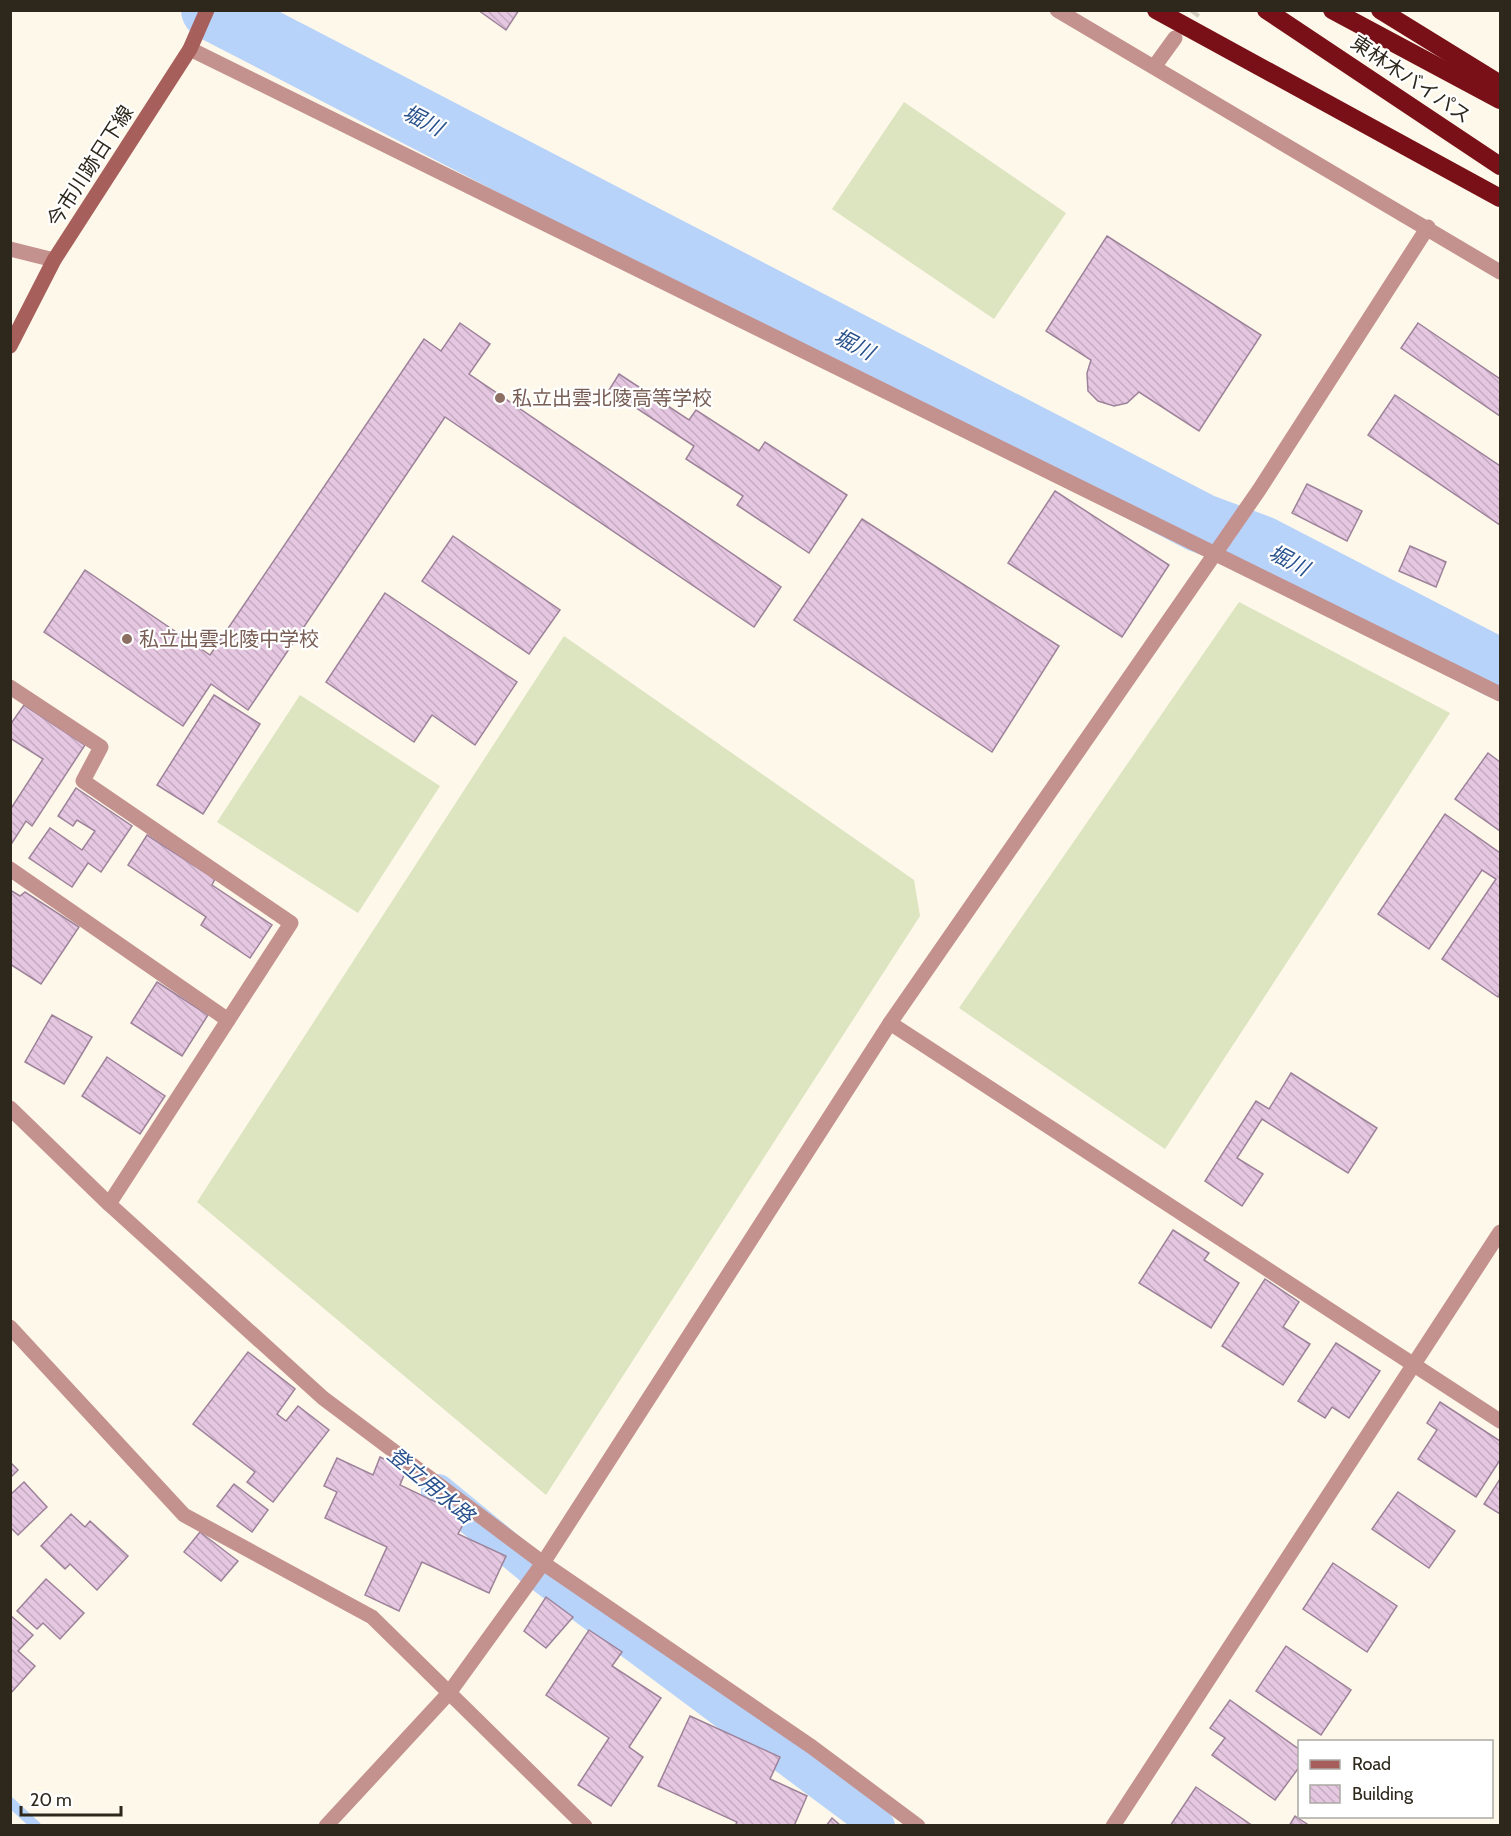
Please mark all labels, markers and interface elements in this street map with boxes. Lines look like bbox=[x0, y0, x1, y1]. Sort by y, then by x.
street label: 東林木バイパス bbox=[1346, 30, 1476, 128]
water label: 堀川 bbox=[399, 99, 449, 142]
street label: 今市川跡日下線 bbox=[42, 101, 138, 231]
water label: 堀川 bbox=[830, 323, 880, 366]
place label: 私立出雲北陵高等学校 bbox=[512, 386, 712, 410]
marker: 私立出雲北陵高等学校 bbox=[493, 391, 507, 405]
water label: 堀川 bbox=[1265, 539, 1315, 582]
place label: 私立出雲北陵中学校 bbox=[139, 627, 319, 651]
marker: 私立出雲北陵中学校 bbox=[120, 632, 134, 646]
water label: 登立用水路 bbox=[383, 1442, 481, 1530]
legend bbox=[1298, 1740, 1493, 1818]
text: Road bbox=[1352, 1753, 1391, 1775]
scale bar bbox=[21, 1779, 122, 1817]
text: Building bbox=[1352, 1783, 1414, 1805]
text: 20 m bbox=[30, 1789, 72, 1811]

